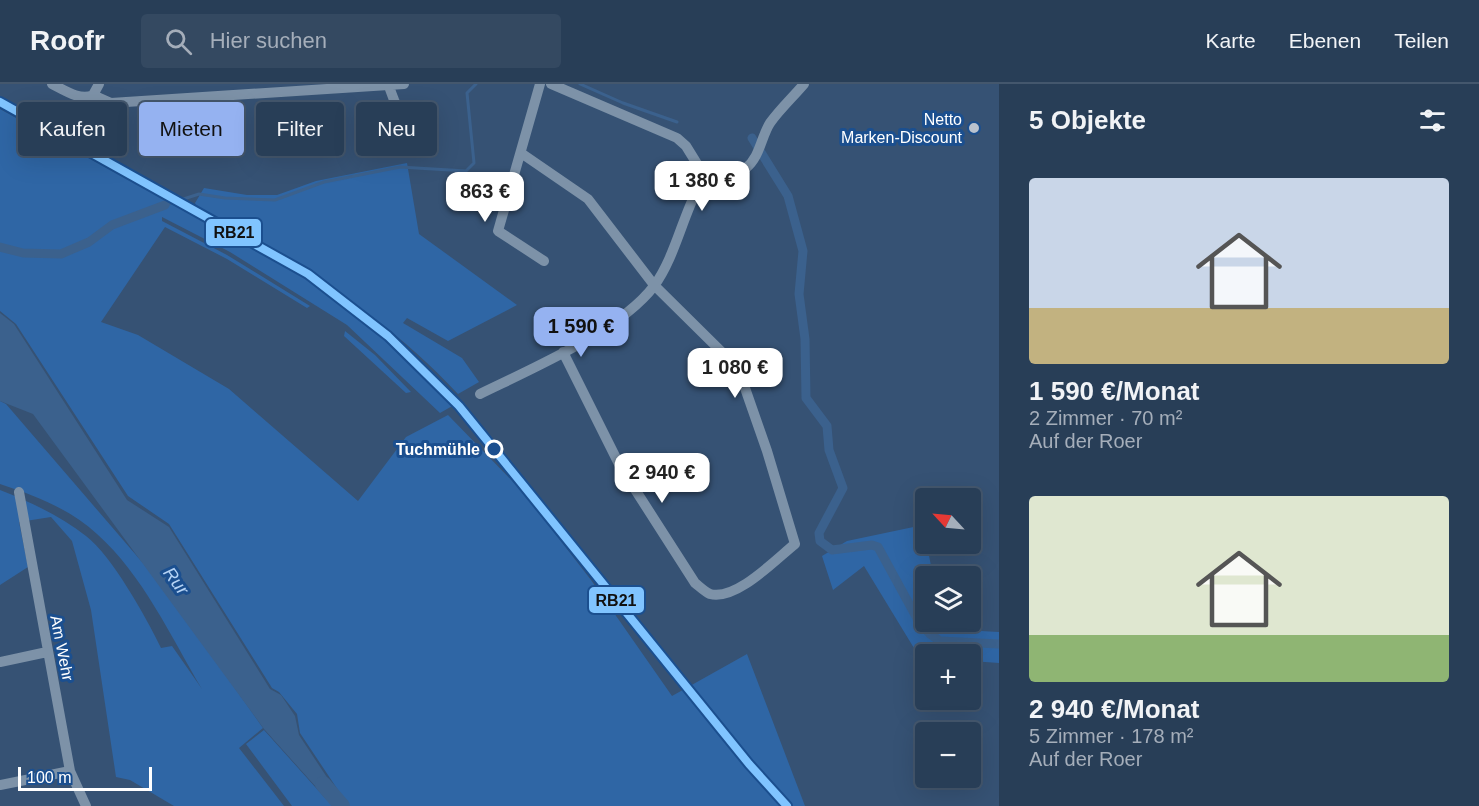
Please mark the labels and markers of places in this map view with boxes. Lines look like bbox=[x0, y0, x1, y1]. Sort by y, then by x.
place label: Netto Marken-Discount bbox=[841, 111, 963, 146]
marker: Netto Marken-Discount bbox=[967, 121, 981, 135]
pin: 1 380 € bbox=[647, 161, 757, 212]
pin: 863 € bbox=[443, 172, 527, 223]
pin: 1 590 € bbox=[526, 307, 636, 358]
pin: 1 080 € bbox=[680, 348, 790, 399]
marker: Tuchmühle bbox=[485, 440, 503, 458]
place label: Tuchmühle bbox=[396, 441, 480, 458]
pin: 2 940 € bbox=[607, 453, 717, 504]

